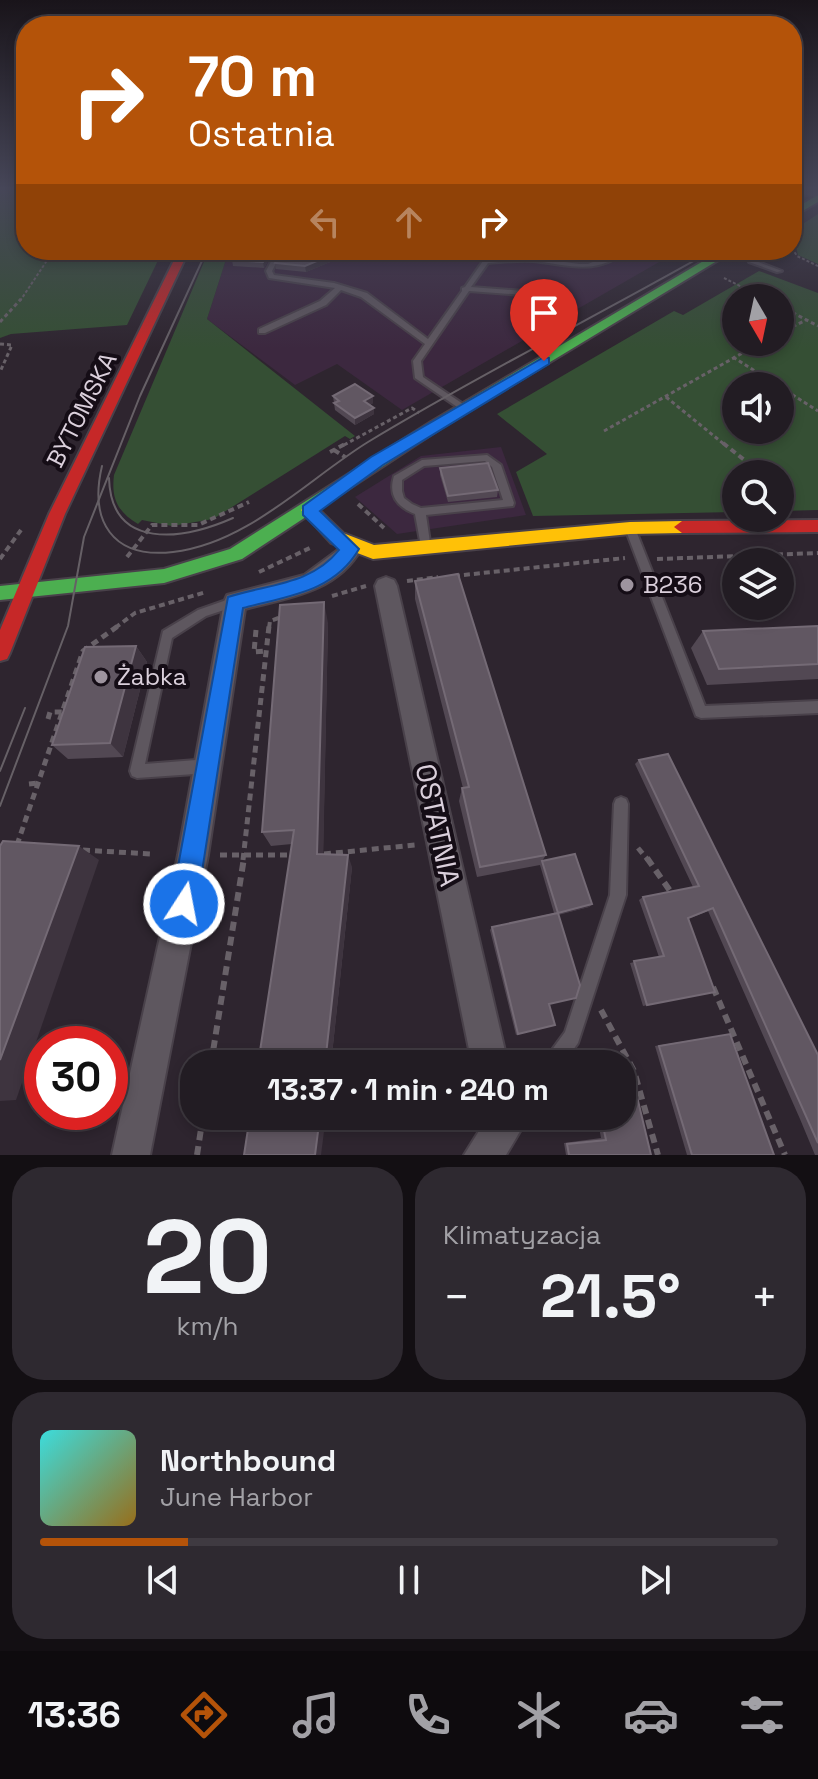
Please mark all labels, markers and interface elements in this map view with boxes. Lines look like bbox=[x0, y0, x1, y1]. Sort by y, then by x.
text: 70 m bbox=[188, 41, 317, 112]
icon: right bbox=[56, 48, 160, 152]
text: Ostatnia bbox=[188, 111, 335, 157]
icon: left bbox=[303, 200, 347, 244]
icon: ahead bbox=[387, 200, 431, 244]
icon: right bbox=[471, 200, 515, 244]
pin bbox=[510, 279, 578, 361]
north arrow bbox=[722, 284, 794, 356]
map controls bbox=[722, 284, 794, 620]
icon: arrive bbox=[522, 291, 566, 335]
street label: BYTOMSKA bbox=[39, 347, 124, 472]
button: sound bbox=[722, 372, 794, 444]
button: search bbox=[722, 460, 794, 532]
button: layers bbox=[722, 548, 794, 620]
place label: B236 bbox=[643, 569, 702, 600]
marker: B236 bbox=[618, 576, 636, 594]
place label: Żabka bbox=[117, 661, 187, 692]
marker: Żabka bbox=[92, 668, 110, 686]
street label: OSTATNIA bbox=[407, 760, 469, 890]
position arrow bbox=[142, 862, 226, 946]
speed limit sign: 30 bbox=[24, 1026, 128, 1130]
text: 13:37 · 1 min · 240 m bbox=[267, 1070, 549, 1109]
text: 20 bbox=[143, 1191, 272, 1323]
text: Klimatyzacja bbox=[443, 1218, 601, 1252]
text: 21.5° bbox=[540, 1258, 681, 1335]
text: − bbox=[443, 1269, 470, 1325]
text: + bbox=[751, 1269, 778, 1325]
text: km/h bbox=[177, 1309, 238, 1343]
text: Northbound bbox=[160, 1441, 336, 1480]
text: June Harbor bbox=[160, 1480, 313, 1514]
icon: previous bbox=[141, 1558, 185, 1602]
icon: pause bbox=[387, 1558, 431, 1602]
icon: next bbox=[633, 1558, 677, 1602]
icon: directions bbox=[176, 1687, 232, 1743]
icon: music bbox=[288, 1687, 344, 1743]
icon: phone bbox=[400, 1687, 456, 1743]
icon: climate bbox=[511, 1687, 567, 1743]
icon: car bbox=[623, 1687, 679, 1743]
icon: filters bbox=[734, 1687, 790, 1743]
text: 13:36 bbox=[28, 1692, 121, 1738]

